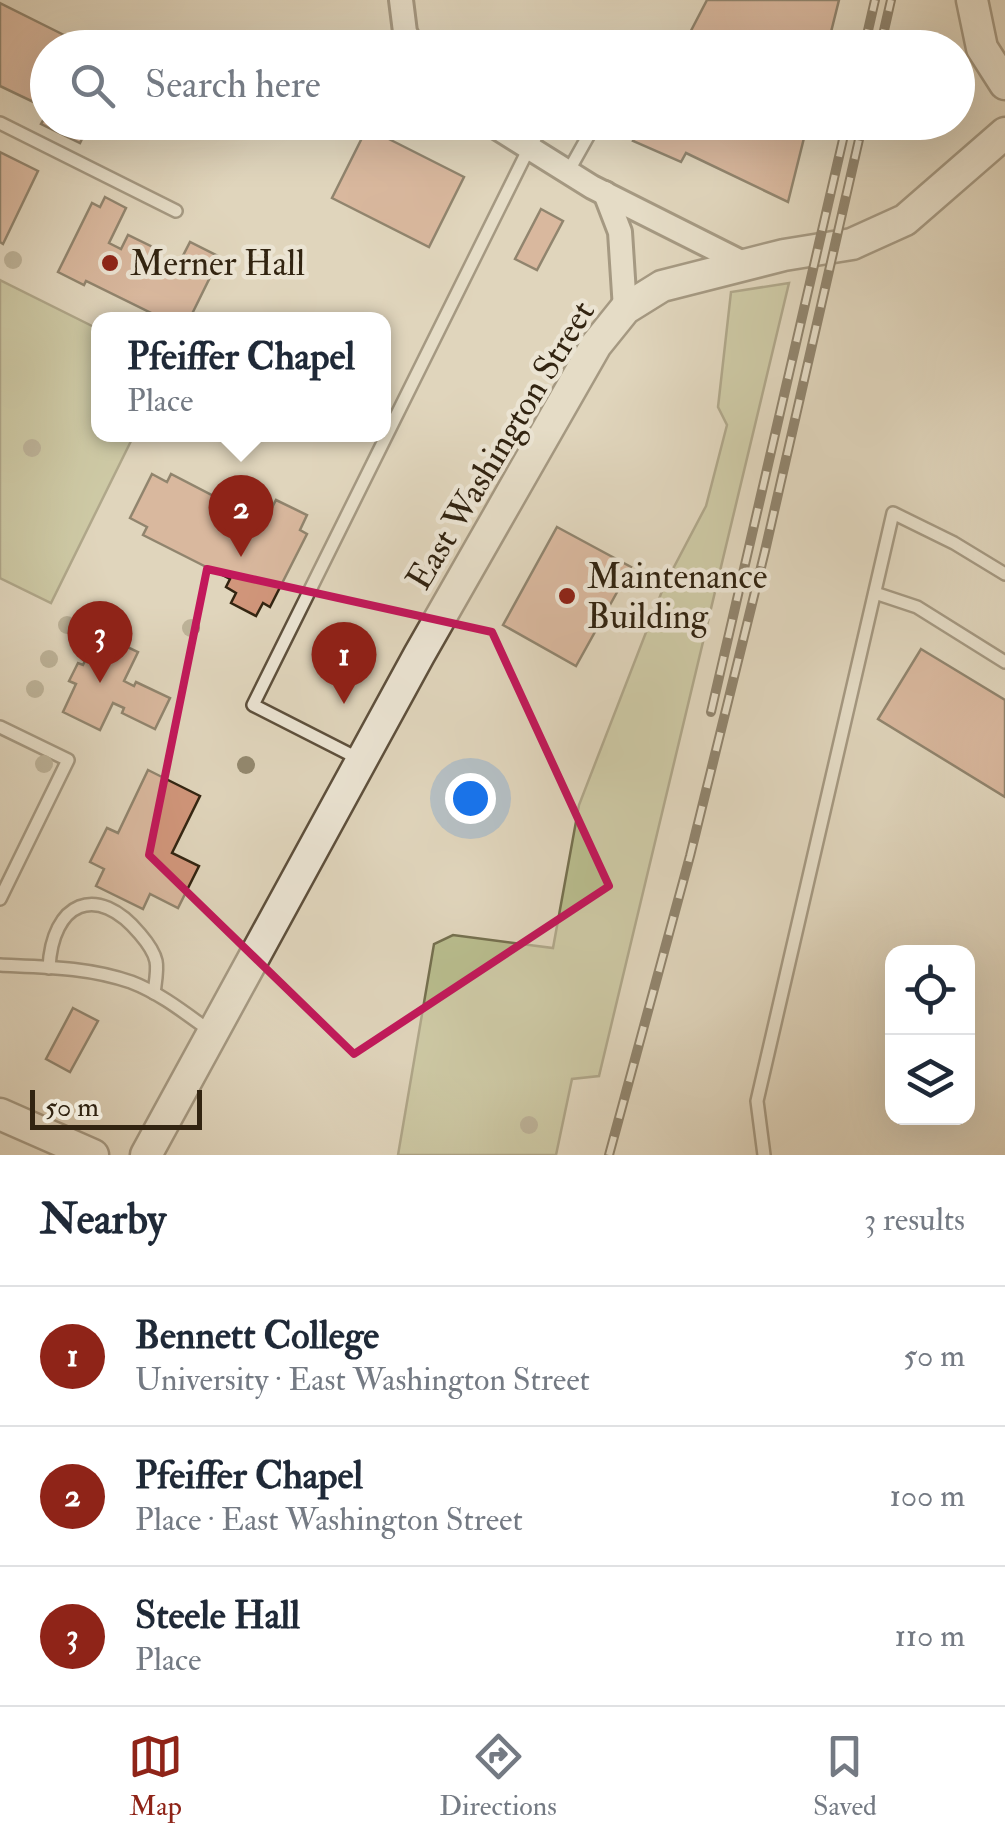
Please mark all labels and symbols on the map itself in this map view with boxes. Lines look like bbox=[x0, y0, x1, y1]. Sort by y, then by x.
place label: Merner Hall bbox=[130, 242, 305, 286]
marker: Merner Hall bbox=[99, 252, 121, 274]
street label: East Washington Street bbox=[397, 293, 605, 598]
pin: 2 bbox=[208, 474, 274, 557]
place label: Maintenance Building bbox=[587, 555, 767, 639]
marker: Maintenance Building bbox=[556, 585, 578, 607]
pin: 3 bbox=[68, 600, 132, 683]
pin: 1 bbox=[312, 622, 376, 704]
your location bbox=[445, 773, 496, 824]
scale bar bbox=[30, 1085, 202, 1130]

